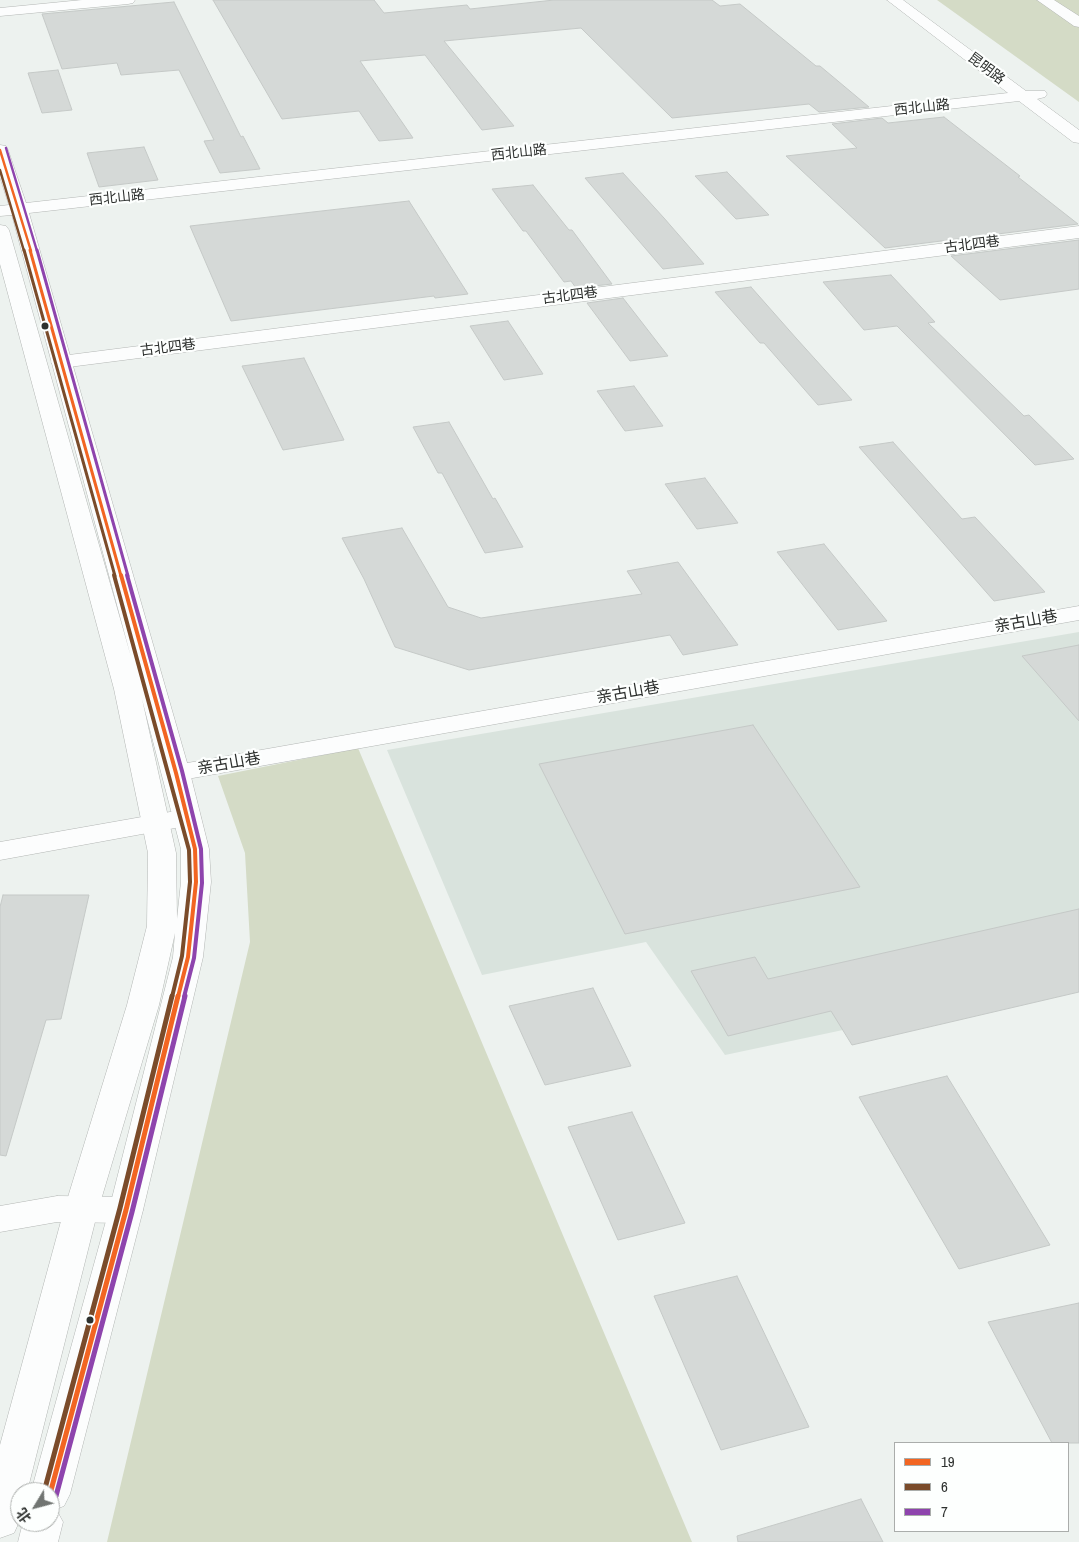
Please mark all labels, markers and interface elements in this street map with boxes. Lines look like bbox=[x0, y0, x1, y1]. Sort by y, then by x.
street label: 昆明路 bbox=[964, 50, 1008, 88]
street label: 西北山路 bbox=[893, 97, 951, 119]
street label: 西北山路 bbox=[490, 142, 548, 164]
street label: 西北山路 bbox=[88, 187, 146, 209]
street label: 古北四巷 bbox=[943, 233, 1001, 257]
street label: 古北四巷 bbox=[541, 284, 599, 308]
unlabelled marker bbox=[40, 321, 50, 331]
street label: 古北四巷 bbox=[139, 336, 197, 360]
street label: 亲古山巷 bbox=[993, 607, 1059, 637]
street label: 亲古山巷 bbox=[595, 678, 661, 708]
street label: 亲古山巷 bbox=[196, 749, 262, 779]
unlabelled marker bbox=[85, 1315, 95, 1325]
legend bbox=[894, 1442, 1069, 1532]
text: 19 bbox=[941, 1451, 955, 1472]
text: 6 bbox=[941, 1476, 948, 1497]
north arrow bbox=[10, 1482, 60, 1532]
text: 7 bbox=[941, 1501, 948, 1522]
text: 北 bbox=[12, 1504, 35, 1526]

